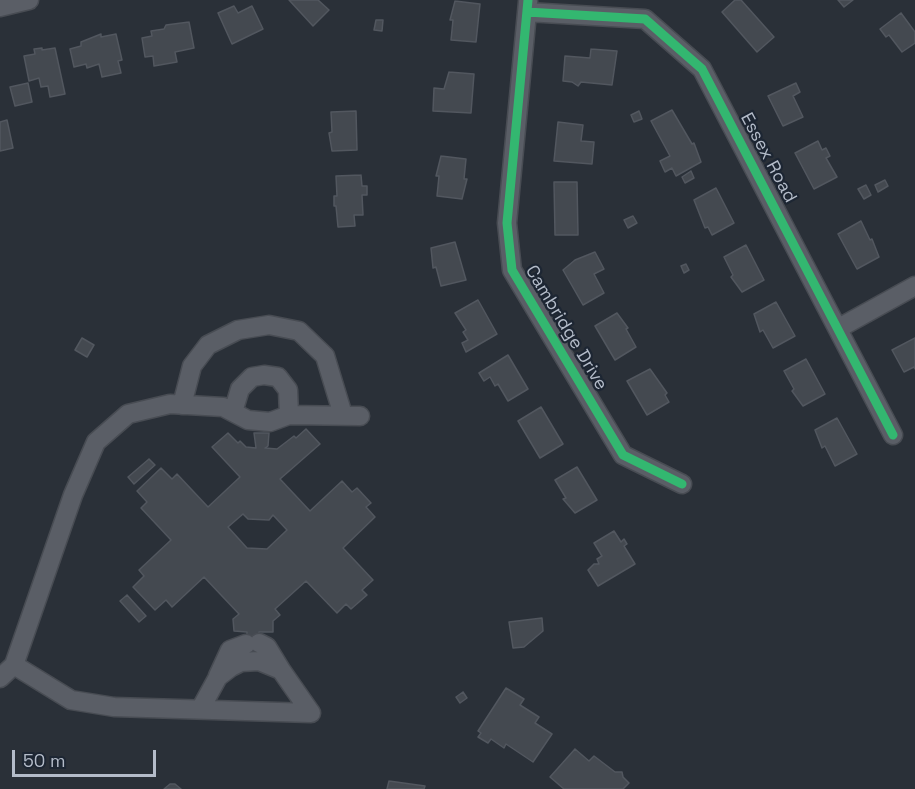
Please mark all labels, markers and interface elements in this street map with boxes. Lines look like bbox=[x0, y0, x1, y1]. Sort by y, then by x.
street label: Essex Road bbox=[735, 109, 801, 207]
street label: Cambridge Drive bbox=[520, 262, 612, 394]
scale bar bbox=[15, 738, 159, 776]
text: 50 m bbox=[23, 749, 65, 772]

